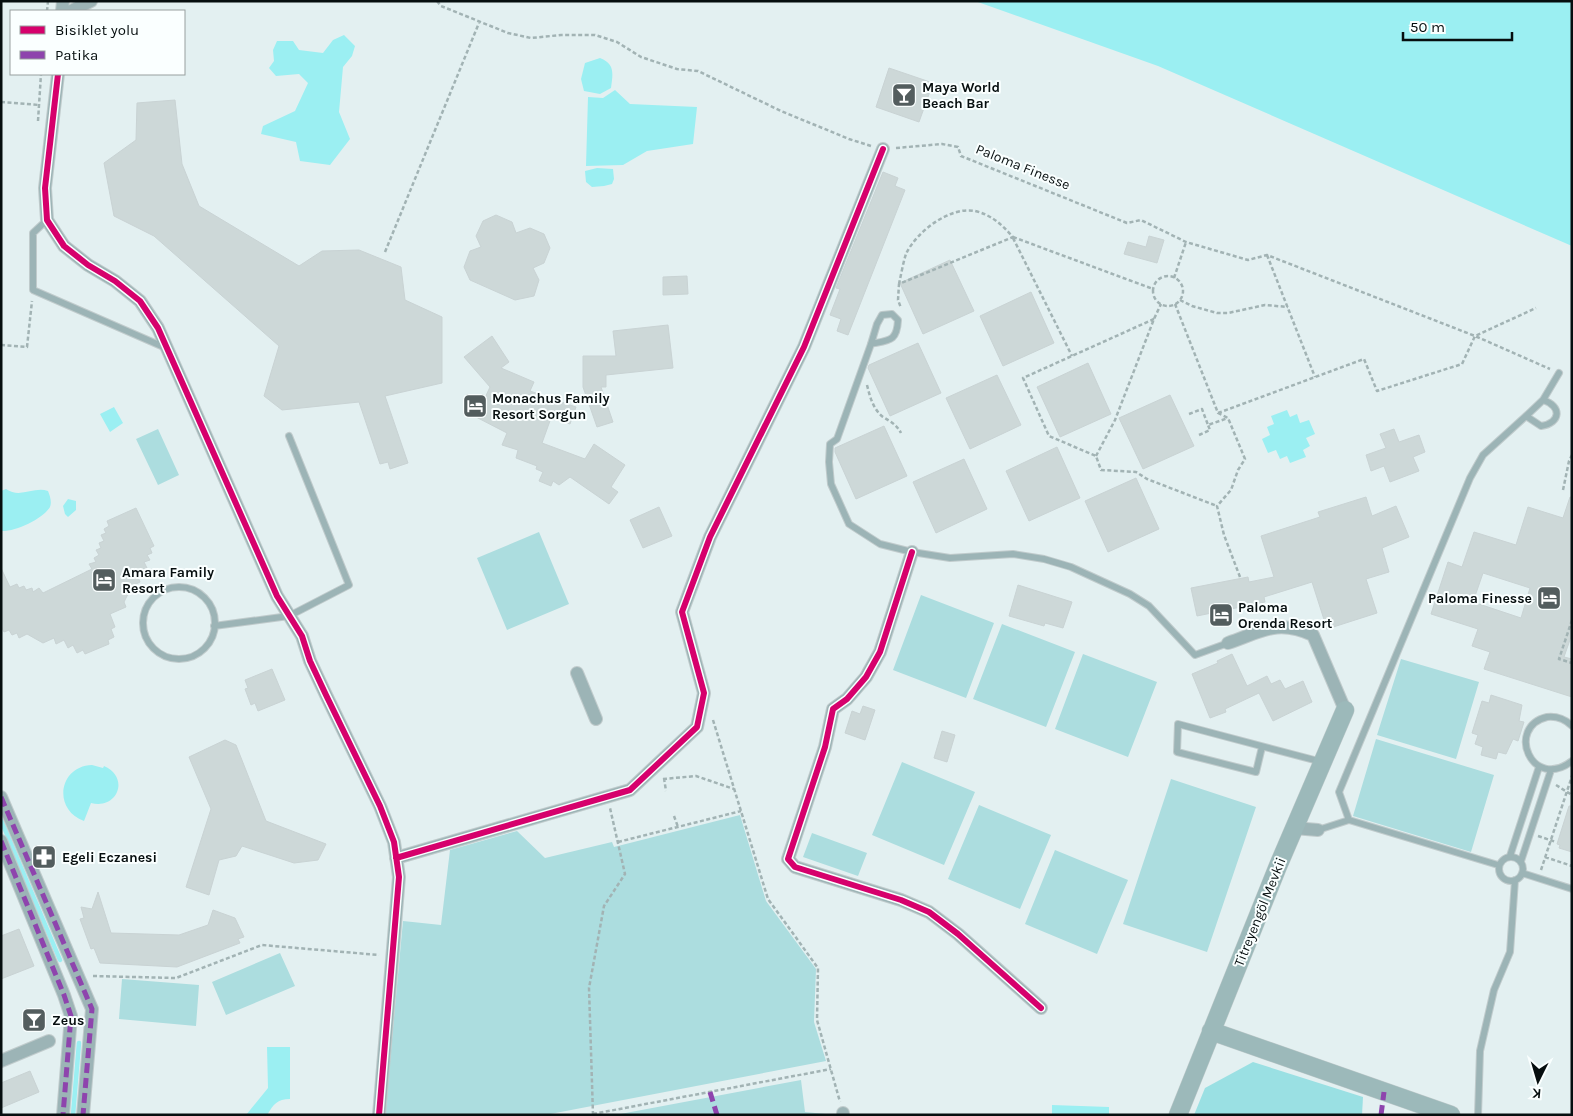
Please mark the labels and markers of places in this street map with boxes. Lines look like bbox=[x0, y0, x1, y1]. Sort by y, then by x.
place label: Maya World Beach Bar bbox=[922, 79, 1000, 112]
bar icon: Maya World Beach Bar bbox=[891, 82, 917, 108]
place label: Monachus Family Resort Sorgun bbox=[492, 390, 610, 423]
hotel icon: Monachus Family Resort Sorgun bbox=[462, 393, 488, 419]
place label: Amara Family Resort bbox=[122, 564, 214, 597]
hotel icon: Amara Family Resort bbox=[91, 567, 117, 593]
hotel icon: Paloma Finesse bbox=[1536, 585, 1562, 611]
place label: Paloma Finesse bbox=[1428, 590, 1532, 607]
place label: Paloma Orenda Resort bbox=[1238, 599, 1333, 632]
hotel icon: Paloma Orenda Resort bbox=[1208, 602, 1234, 628]
pharmacy icon: Egeli Eczanesi bbox=[31, 844, 57, 870]
place label: Egeli Eczanesi bbox=[62, 849, 157, 866]
bar icon: Zeus bbox=[21, 1007, 47, 1033]
place label: Zeus bbox=[52, 1012, 84, 1029]

